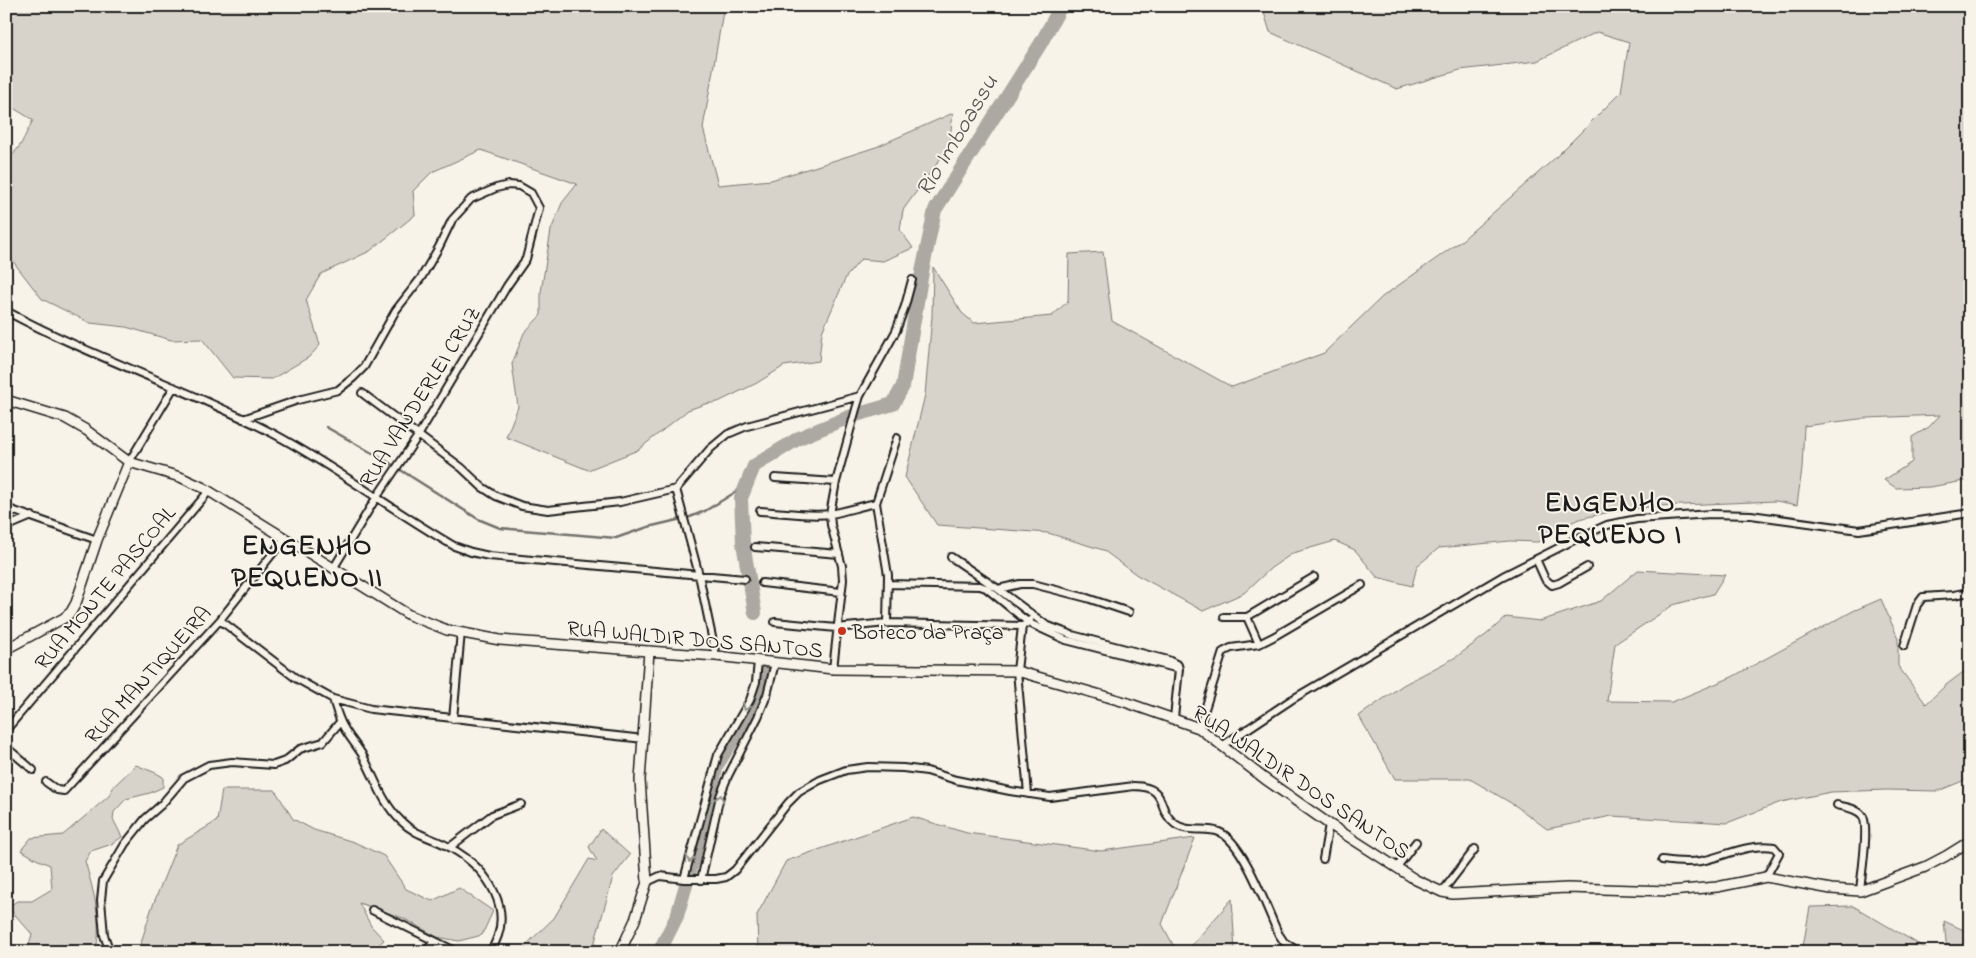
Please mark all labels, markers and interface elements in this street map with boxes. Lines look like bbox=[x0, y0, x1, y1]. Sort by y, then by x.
water label: Rio Imboassu bbox=[908, 68, 1008, 204]
street label: RUA VANDERLEI CRUZ bbox=[353, 301, 490, 494]
district label: ENGENHO PEQUENO I bbox=[1538, 484, 1682, 557]
street label: RUA MONTE PASCOAL bbox=[28, 499, 185, 678]
district label: ENGENHO PEQUENO II bbox=[231, 527, 383, 600]
street label: RUA MANTIQUEIRA bbox=[78, 600, 220, 752]
street label: RUA WALDIR DOS SANTOS bbox=[565, 614, 824, 668]
place label: Boteco da Praça bbox=[851, 618, 1004, 650]
marker: Boteco da Praça bbox=[836, 625, 848, 637]
street label: RUA WALDIR DOS SANTOS bbox=[1185, 698, 1416, 869]
one-way arrow bbox=[742, 702, 752, 711]
one-way arrow bbox=[714, 795, 724, 803]
one-way arrow bbox=[685, 854, 696, 863]

